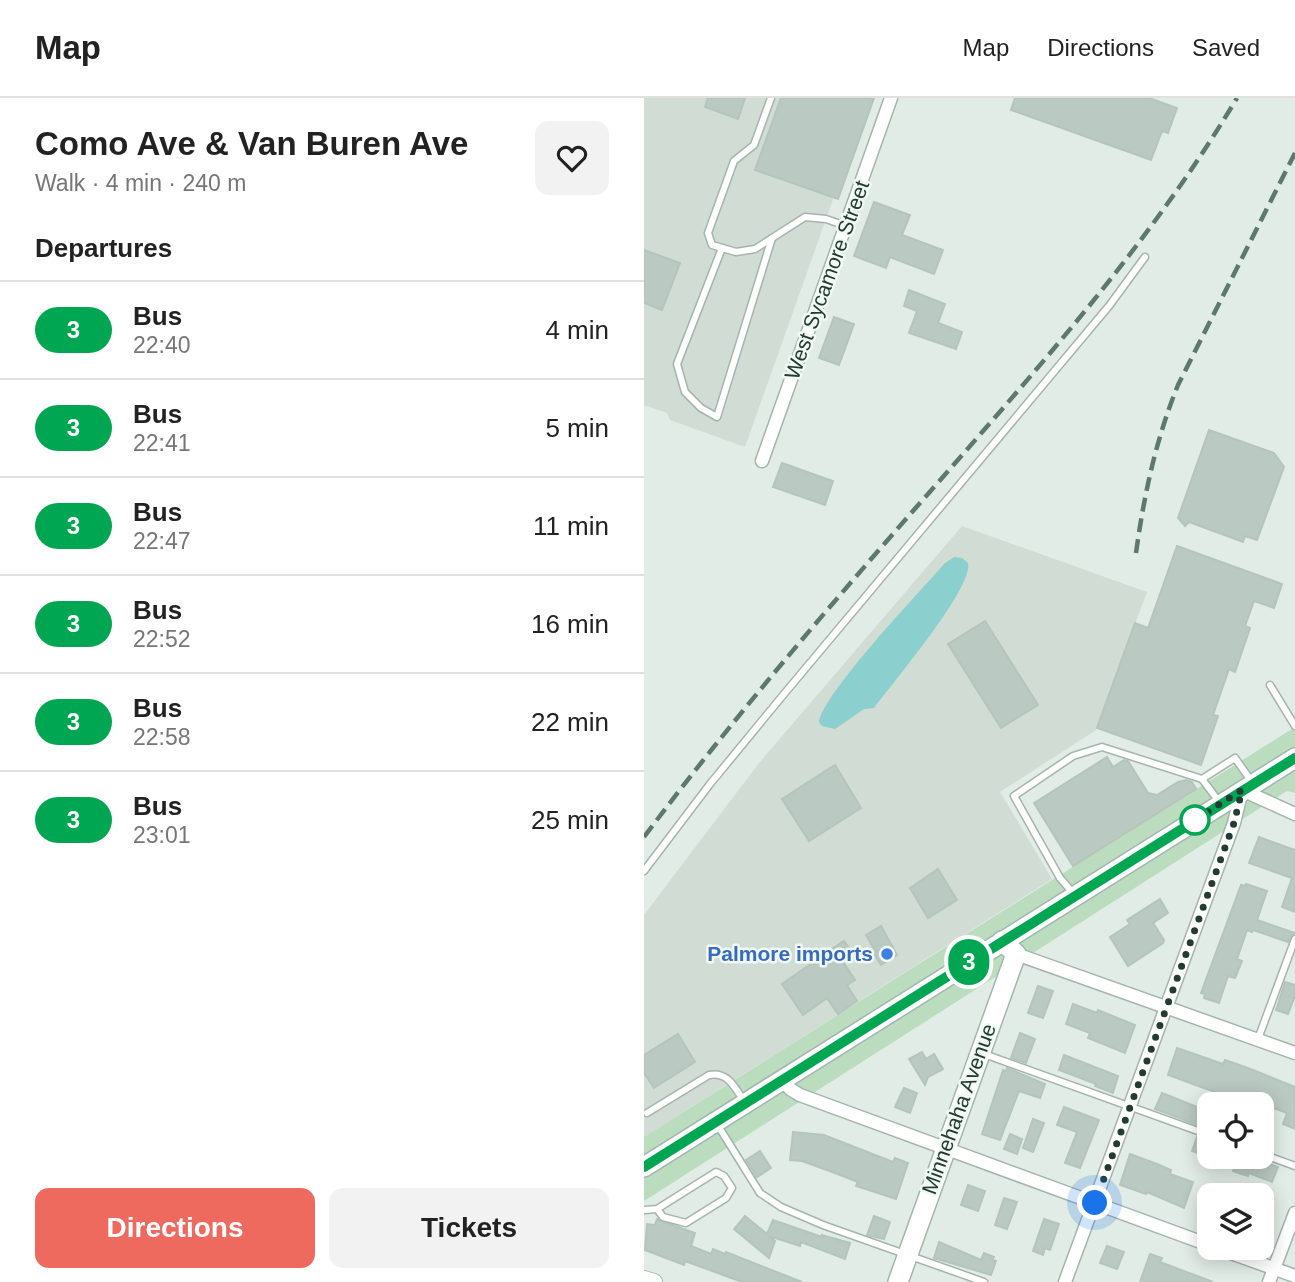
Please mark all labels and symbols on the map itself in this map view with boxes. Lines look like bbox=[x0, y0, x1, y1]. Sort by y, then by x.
street label: West Sycamore Street bbox=[780, 177, 873, 382]
unlabelled marker bbox=[1180, 805, 1210, 835]
line badge: 3 bbox=[946, 939, 992, 985]
place label: Palmore imports bbox=[707, 942, 873, 965]
marker: Palmore imports bbox=[879, 946, 895, 962]
street label: Minnehaha Avenue bbox=[917, 1021, 1000, 1197]
your location bbox=[1077, 1185, 1112, 1220]

